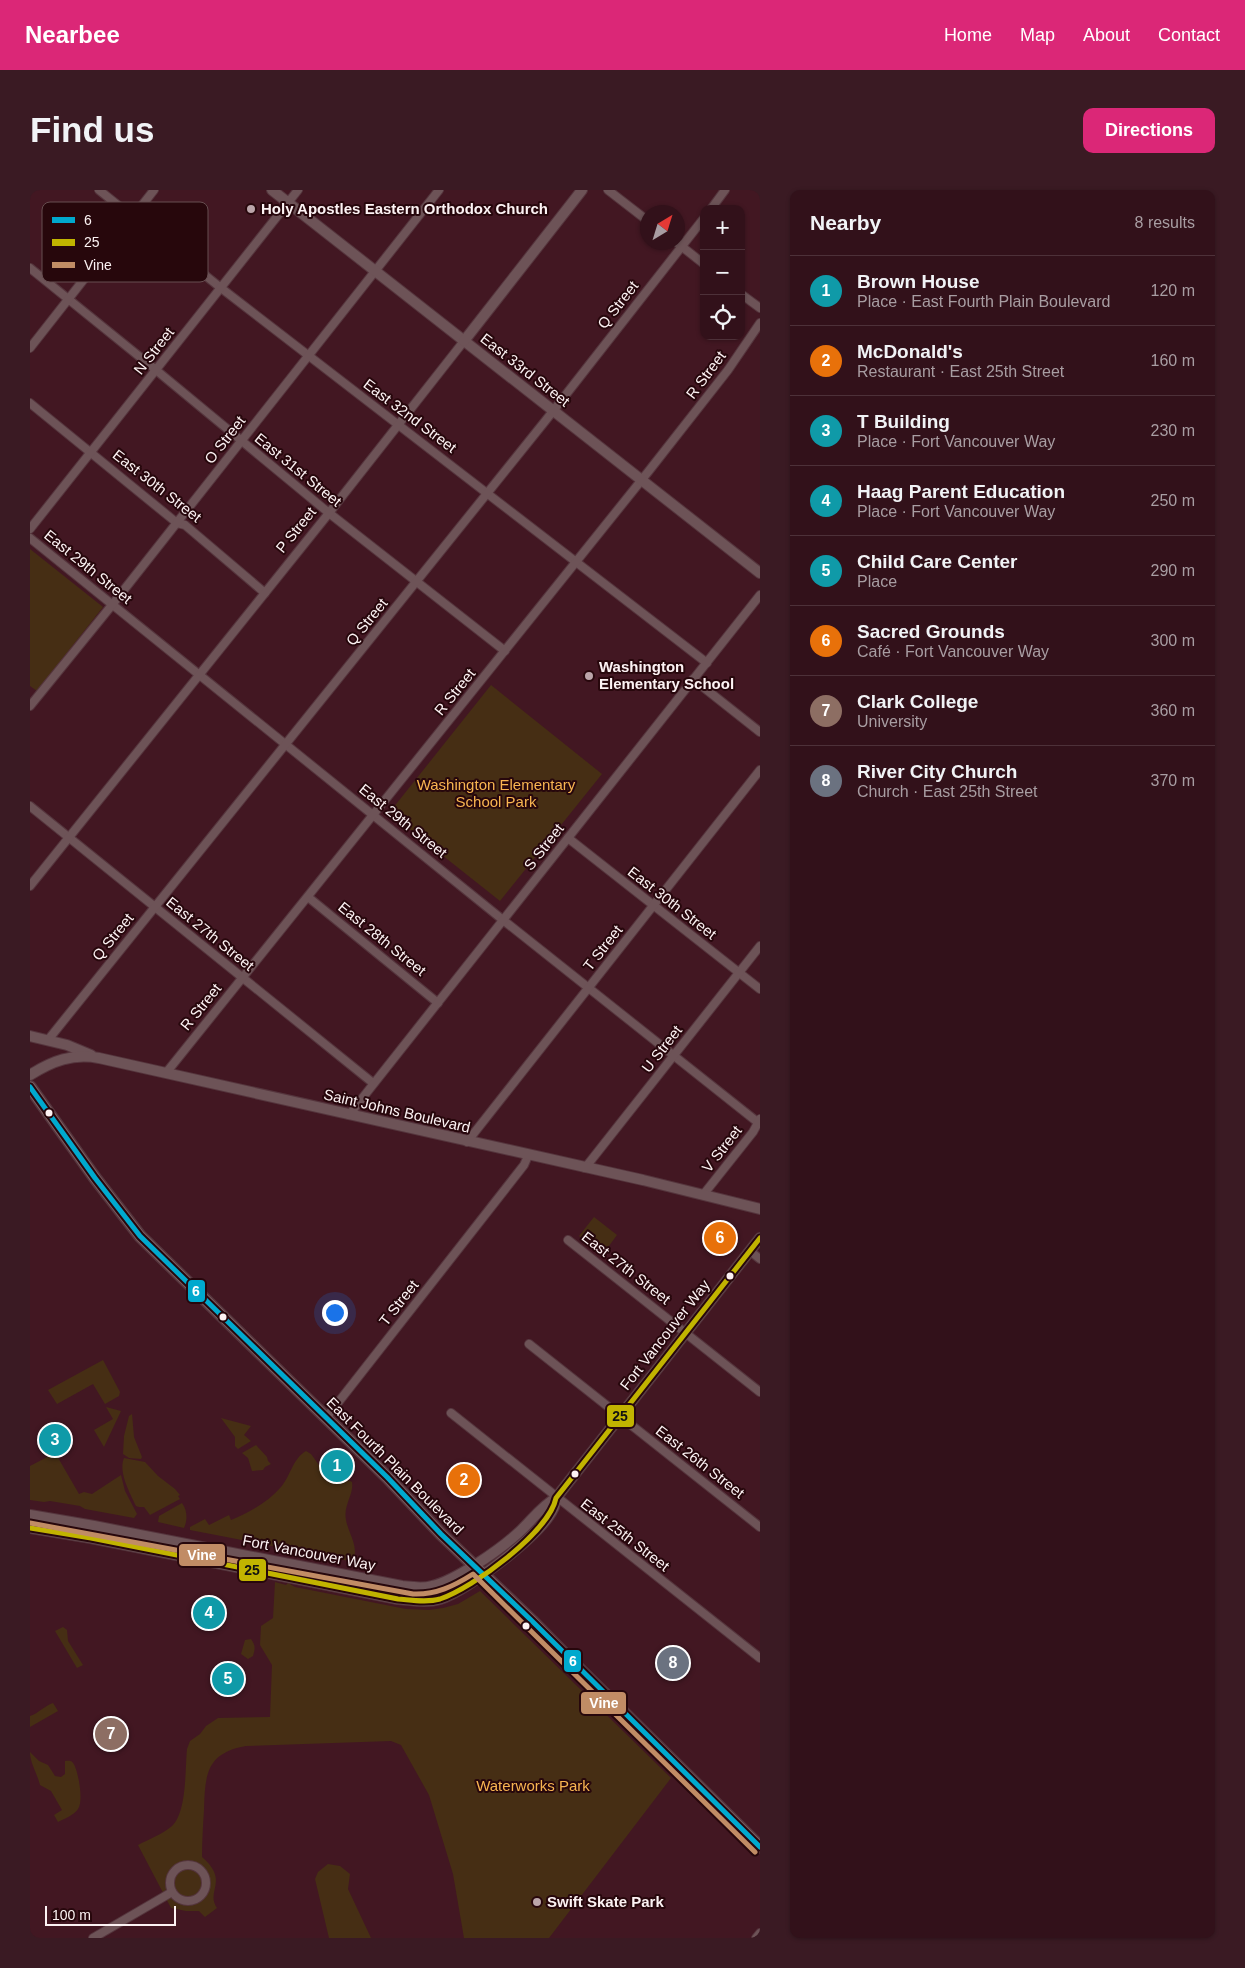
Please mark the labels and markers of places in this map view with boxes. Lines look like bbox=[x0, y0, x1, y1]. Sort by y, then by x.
place label: Holy Apostles Eastern Orthodox Church bbox=[261, 200, 548, 217]
marker: Holy Apostles Eastern Orthodox Church bbox=[245, 203, 257, 215]
place label: Washington Elementary School bbox=[599, 658, 734, 692]
marker: Washington Elementary School bbox=[583, 670, 595, 682]
unlabelled marker bbox=[44, 1108, 54, 1118]
pin: 6 bbox=[704, 1219, 736, 1257]
unlabelled marker bbox=[725, 1271, 735, 1281]
unlabelled marker bbox=[218, 1312, 228, 1322]
pin: 3 bbox=[39, 1421, 71, 1459]
pin: 1 bbox=[321, 1447, 353, 1485]
pin: 2 bbox=[448, 1461, 480, 1499]
unlabelled marker bbox=[570, 1469, 580, 1479]
pin: 4 bbox=[193, 1594, 225, 1632]
unlabelled marker bbox=[521, 1621, 531, 1631]
pin: 8 bbox=[657, 1644, 689, 1682]
pin: 5 bbox=[212, 1660, 244, 1698]
pin: 7 bbox=[95, 1715, 127, 1753]
place label: Swift Skate Park bbox=[547, 1893, 664, 1910]
marker: Swift Skate Park bbox=[531, 1896, 543, 1908]

